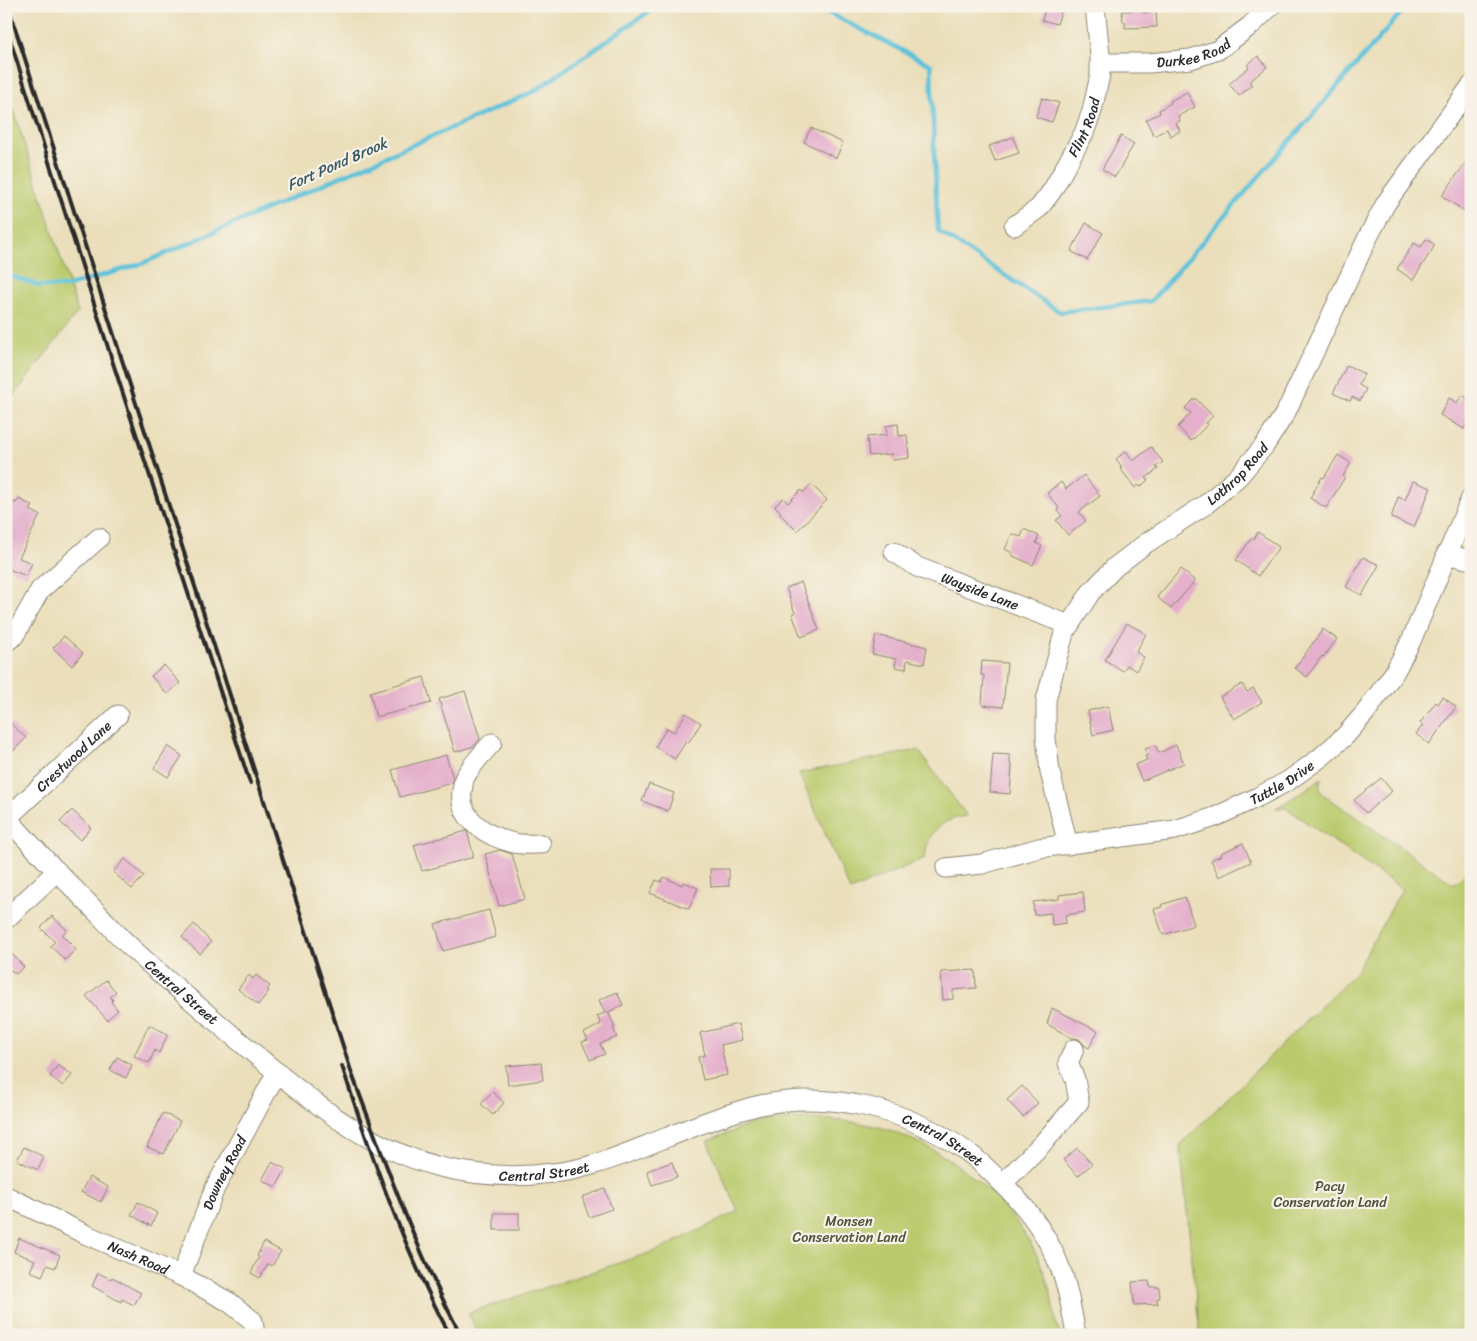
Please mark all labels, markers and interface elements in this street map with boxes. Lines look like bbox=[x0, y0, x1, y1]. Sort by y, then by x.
street label: Durkee Road bbox=[1155, 31, 1238, 75]
street label: Flint Road bbox=[1061, 94, 1107, 161]
water label: Fort Pond Brook bbox=[283, 130, 392, 198]
street label: Lothrop Road bbox=[1200, 435, 1276, 512]
street label: Wayside Lane bbox=[938, 565, 1023, 617]
street label: Crestwood Lane bbox=[30, 714, 118, 798]
street label: Tuttle Drive bbox=[1245, 753, 1320, 812]
street label: Central Street bbox=[139, 953, 224, 1031]
street label: Central Street bbox=[898, 1106, 989, 1173]
street label: Downey Road bbox=[195, 1130, 254, 1214]
street label: Central Street bbox=[499, 1154, 592, 1188]
park label: Pacy Conservation Land bbox=[1273, 1174, 1388, 1215]
park label: Monsen Conservation Land bbox=[792, 1209, 907, 1250]
street label: Nash Road bbox=[104, 1233, 174, 1282]

